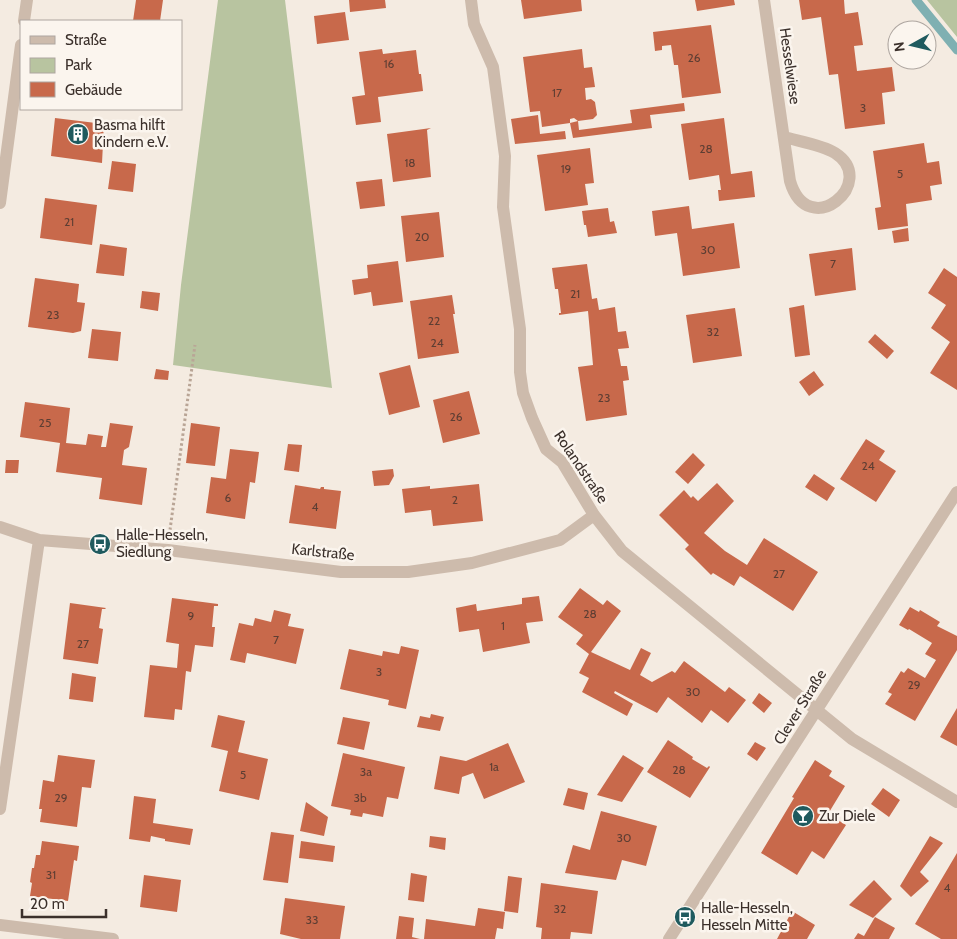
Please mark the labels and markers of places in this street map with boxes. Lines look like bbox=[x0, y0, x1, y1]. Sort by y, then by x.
place label: Basma hilft Kindern e.V. bbox=[94, 116, 169, 151]
building icon: Basma hilft Kindern e.V. bbox=[66, 122, 90, 146]
place label: Halle-Hesseln, Siedlung bbox=[116, 526, 208, 561]
bus stop icon: Halle-Hesseln, Siedlung bbox=[88, 532, 112, 556]
bar icon: Zur Diele bbox=[791, 804, 815, 828]
place label: Zur Diele bbox=[819, 807, 876, 825]
place label: Halle-Hesseln, Hesseln Mitte bbox=[701, 899, 793, 934]
bus stop icon: Halle-Hesseln, Hesseln Mitte bbox=[673, 905, 697, 929]

